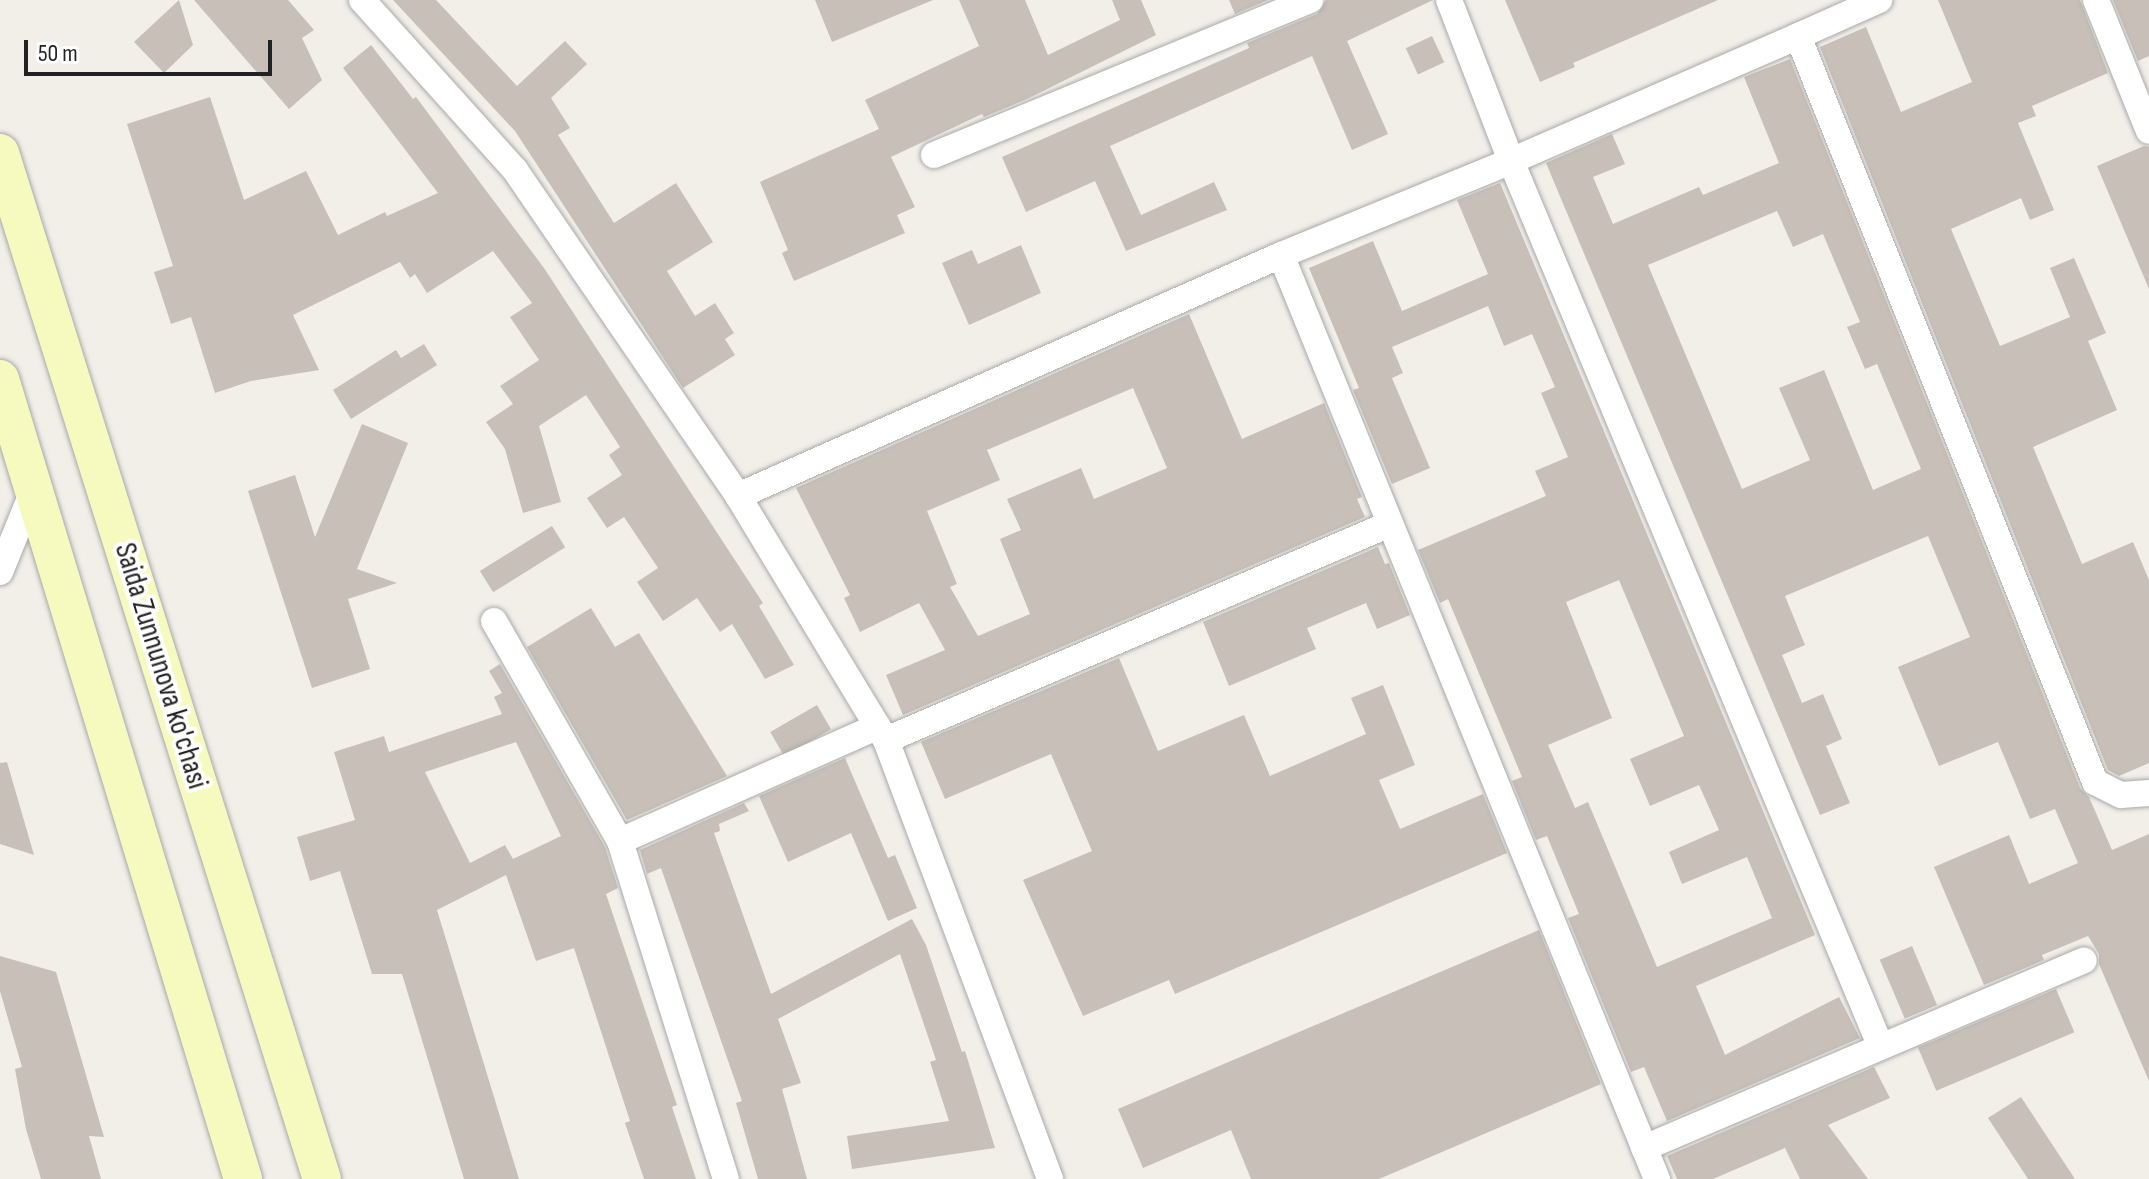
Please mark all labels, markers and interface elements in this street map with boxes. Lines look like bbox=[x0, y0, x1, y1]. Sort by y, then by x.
scale bar bbox=[28, 24, 276, 74]
text: 50 m bbox=[38, 39, 78, 68]
street label: Saida Zunnunova ko'chasi bbox=[107, 539, 215, 793]

